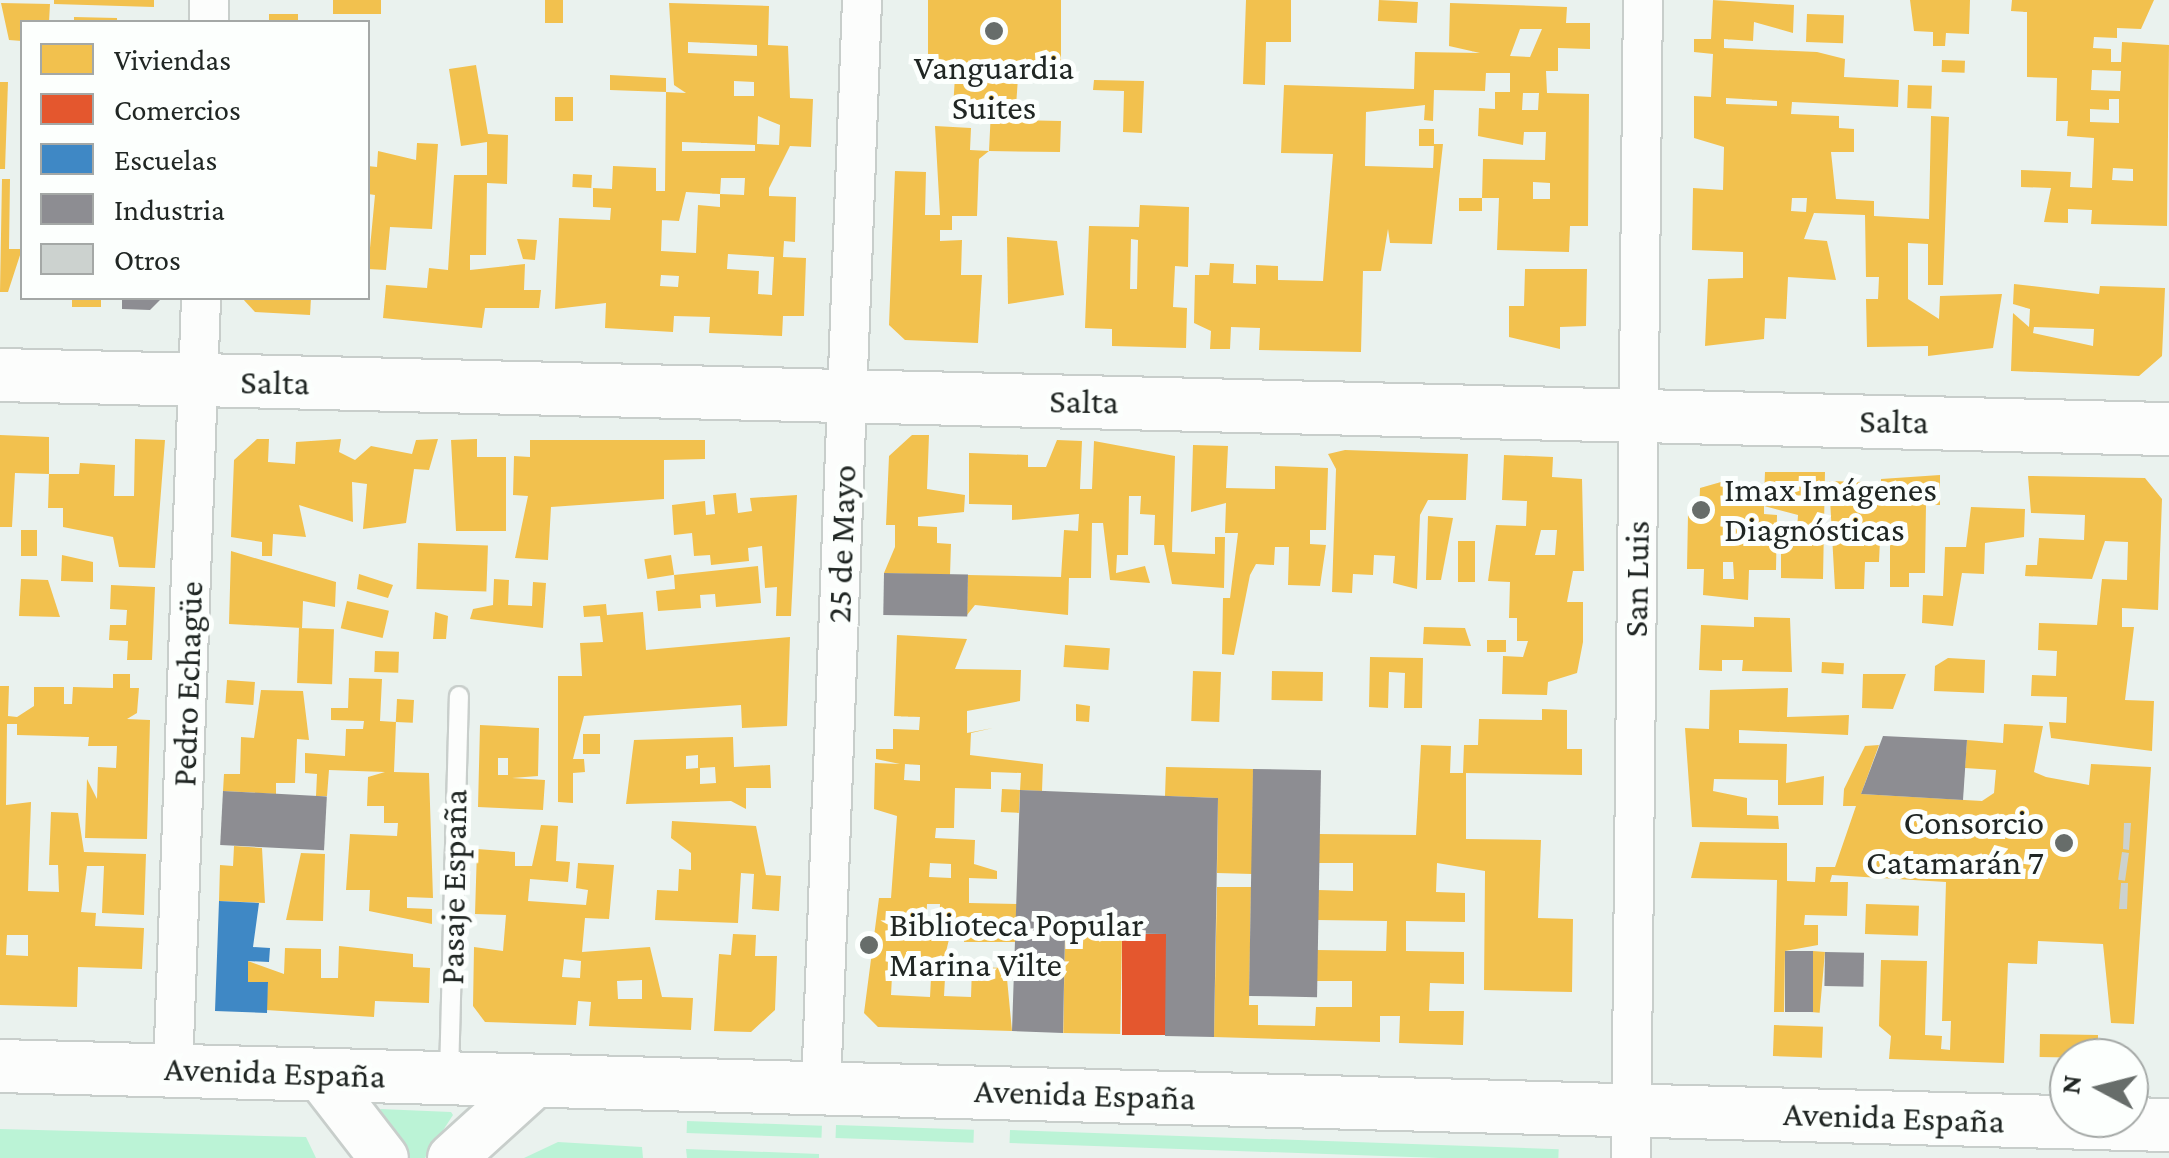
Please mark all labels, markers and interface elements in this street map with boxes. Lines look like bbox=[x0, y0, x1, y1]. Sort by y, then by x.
legend bbox=[20, 20, 370, 300]
marker: Vanguardia Suites bbox=[983, 20, 1005, 42]
text: Viviendas bbox=[114, 43, 231, 76]
place label: Vanguardia Suites bbox=[914, 47, 1074, 129]
text: Comercios bbox=[114, 93, 241, 126]
text: Escuelas bbox=[114, 143, 217, 176]
text: Industria bbox=[114, 193, 225, 226]
text: Otros bbox=[114, 243, 181, 276]
street label: Salta bbox=[240, 361, 310, 405]
street label: Salta bbox=[1049, 380, 1119, 424]
street label: Salta bbox=[1859, 400, 1929, 444]
street label: 25 de Mayo bbox=[818, 464, 866, 624]
place label: Imax Imágenes Diagnósticas bbox=[1724, 469, 1937, 551]
marker: Imax Imágenes Diagnósticas bbox=[1688, 497, 1714, 523]
street label: San Luis bbox=[1615, 520, 1659, 638]
street label: Pedro Echagüe bbox=[163, 581, 213, 787]
street label: Pasaje España bbox=[431, 789, 477, 985]
place label: Consorcio Catamarán 7 bbox=[1866, 802, 2044, 884]
marker: Consorcio Catamarán 7 bbox=[2053, 832, 2075, 854]
place label: Biblioteca Popular Marina Vilte bbox=[889, 904, 1144, 986]
marker: Biblioteca Popular Marina Vilte bbox=[858, 934, 880, 956]
north arrow bbox=[2049, 1038, 2149, 1138]
street label: Avenida España bbox=[163, 1048, 387, 1098]
street label: Avenida España bbox=[973, 1070, 1197, 1120]
text: N bbox=[2054, 1073, 2087, 1096]
street label: Avenida España bbox=[1782, 1093, 2006, 1143]

